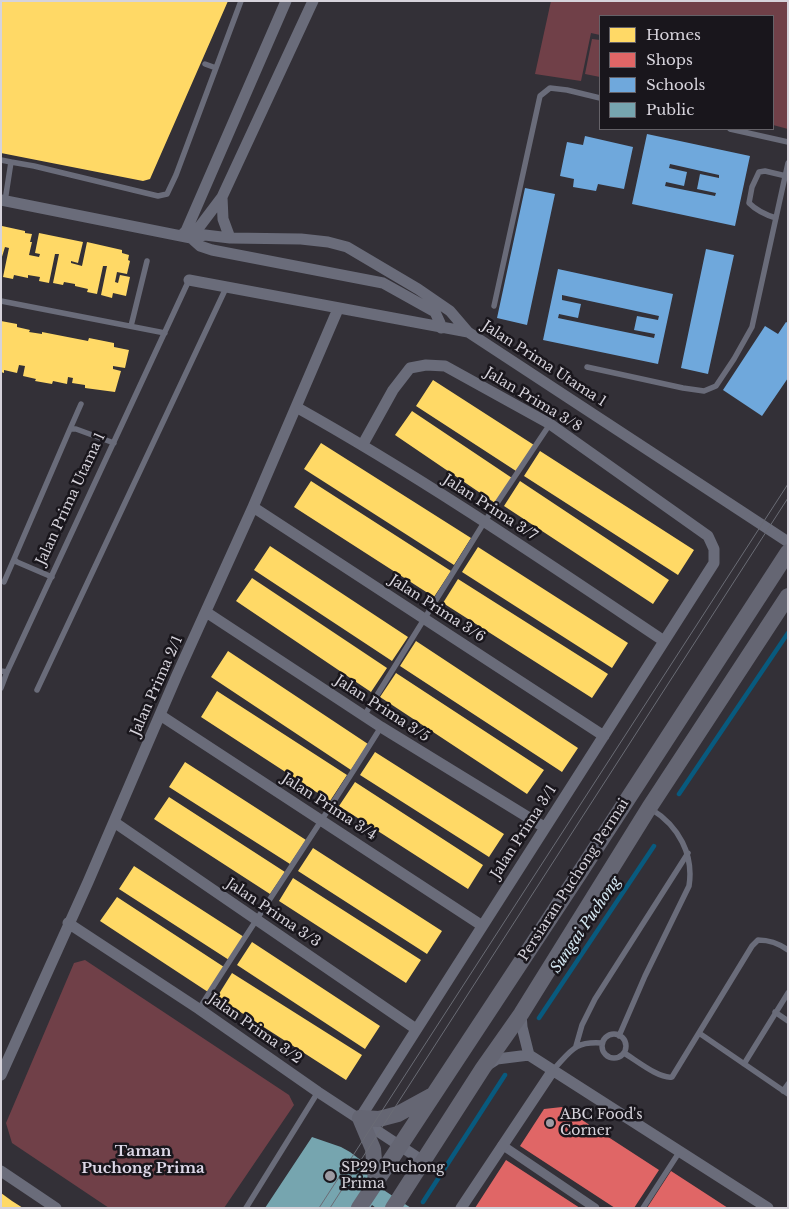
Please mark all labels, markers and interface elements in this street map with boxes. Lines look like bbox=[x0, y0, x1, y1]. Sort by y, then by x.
legend bbox=[599, 15, 774, 130]
text: Homes bbox=[646, 25, 701, 44]
text: Shops bbox=[646, 50, 693, 69]
text: Schools bbox=[646, 75, 705, 94]
text: Public bbox=[646, 100, 694, 119]
street label: Jalan Prima Utama 1 bbox=[479, 318, 609, 410]
street label: Jalan Prima 3/8 bbox=[481, 364, 585, 436]
street label: Jalan Prima Utama 1 bbox=[33, 430, 109, 568]
street label: Jalan Prima 3/7 bbox=[440, 471, 540, 545]
street label: Jalan Prima 3/6 bbox=[386, 572, 488, 646]
street label: Jalan Prima 2/1 bbox=[127, 633, 187, 739]
street label: Jalan Prima 3/5 bbox=[332, 672, 432, 746]
street label: Jalan Prima 3/4 bbox=[278, 770, 380, 844]
street label: Jalan Prima 3/1 bbox=[488, 782, 560, 882]
street label: Persiaran Puchong Permai bbox=[515, 796, 633, 964]
water label: Sungai Puchong bbox=[547, 873, 625, 977]
street label: Jalan Prima 3/3 bbox=[223, 875, 323, 951]
street label: Jalan Prima 3/2 bbox=[205, 990, 305, 1068]
place label: ABC Food's Corner bbox=[560, 1107, 643, 1140]
marker: ABC Food's Corner bbox=[544, 1117, 556, 1129]
district label: Taman Puchong Prima bbox=[81, 1143, 205, 1178]
place label: SP29 Puchong Prima bbox=[341, 1160, 445, 1192]
marker: SP29 Puchong Prima bbox=[323, 1169, 337, 1183]

